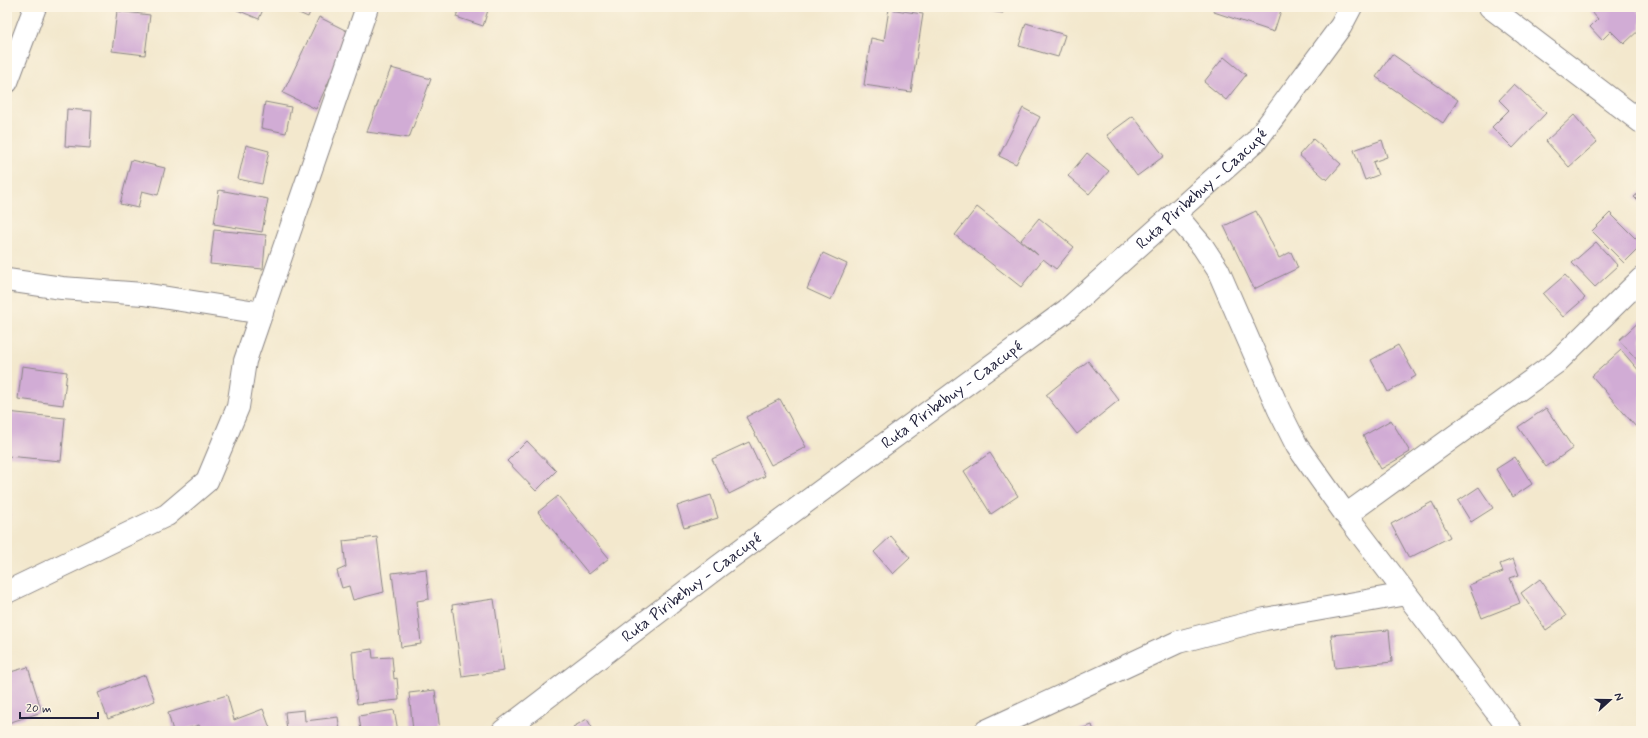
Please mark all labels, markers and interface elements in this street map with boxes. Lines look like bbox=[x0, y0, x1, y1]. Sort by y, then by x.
street label: Ruta Piribebuy - Caacupé bbox=[1132, 124, 1272, 254]
street label: Ruta Piribebuy - Caacupé bbox=[877, 336, 1027, 454]
street label: Ruta Piribebuy - Caacupé bbox=[617, 528, 766, 647]
north arrow bbox=[1590, 680, 1630, 720]
text: N bbox=[1611, 691, 1626, 703]
scale bar bbox=[20, 694, 98, 720]
text: 20 m bbox=[26, 701, 52, 717]

